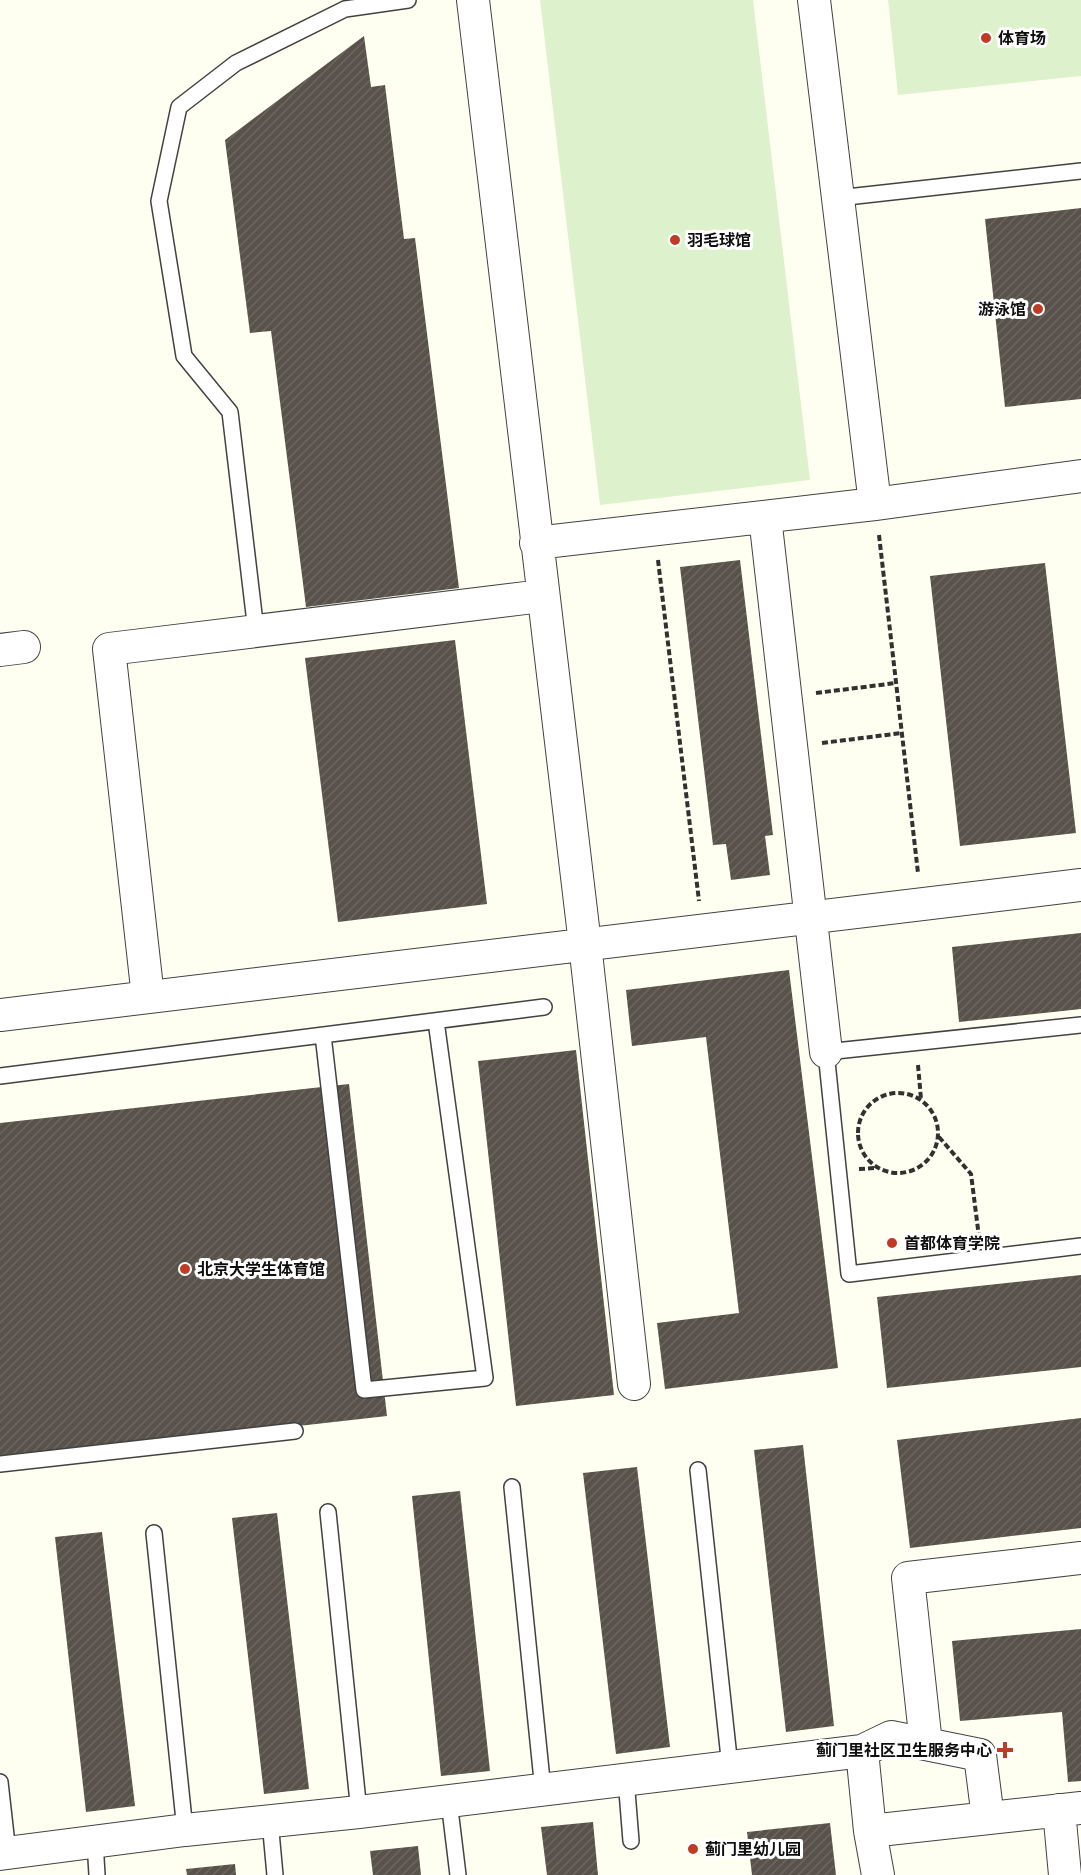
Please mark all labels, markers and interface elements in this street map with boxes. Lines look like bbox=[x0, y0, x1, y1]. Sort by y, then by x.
place label: 体育场 bbox=[998, 30, 1046, 47]
marker: 体育场 bbox=[979, 31, 993, 45]
place label: 羽毛球馆 bbox=[687, 232, 751, 249]
marker: 羽毛球馆 bbox=[668, 233, 682, 247]
place label: 游泳馆 bbox=[978, 301, 1026, 318]
marker: 游泳馆 bbox=[1031, 302, 1045, 316]
place label: 首都体育学院 bbox=[904, 1235, 1000, 1252]
marker: 首都体育学院 bbox=[885, 1236, 899, 1250]
place label: 北京大学生体育馆 bbox=[197, 1261, 325, 1278]
marker: 北京大学生体育馆 bbox=[178, 1262, 192, 1276]
place label: 蓟门里社区卫生服务中心 bbox=[816, 1741, 992, 1759]
marker: 蓟门里社区卫生服务中心 bbox=[996, 1741, 1014, 1759]
place label: 蓟门里幼儿园 bbox=[705, 1840, 801, 1858]
marker: 蓟门里幼儿园 bbox=[686, 1842, 700, 1856]

